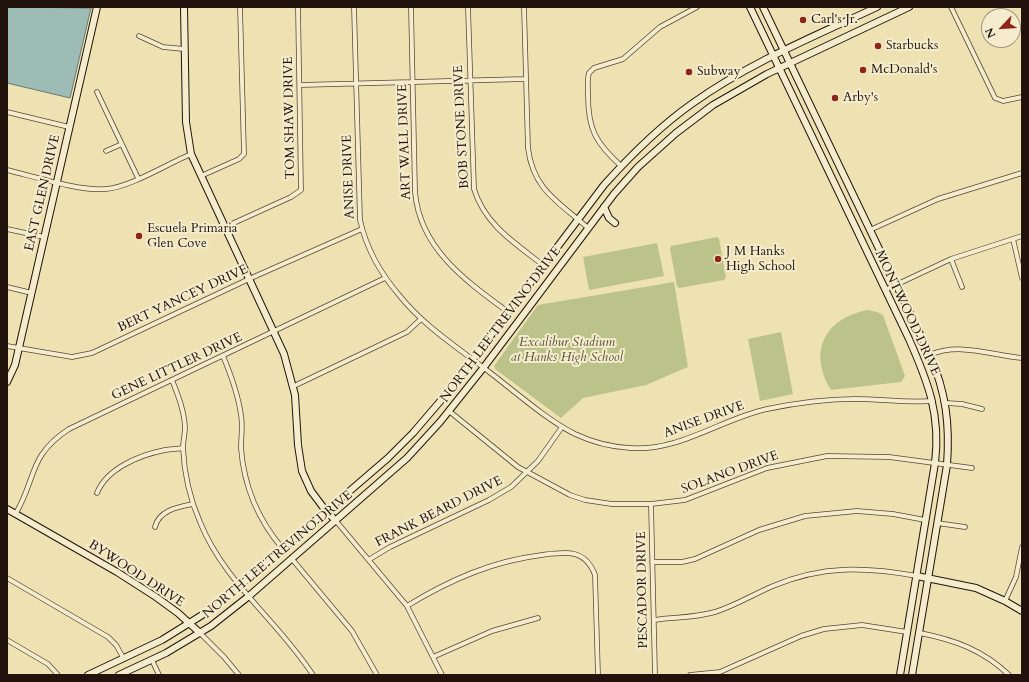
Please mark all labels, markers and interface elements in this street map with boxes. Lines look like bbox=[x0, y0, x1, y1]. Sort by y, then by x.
north arrow bbox=[981, 8, 1021, 48]
place label: Carl's Jr. bbox=[811, 12, 858, 28]
marker: Carl's Jr. bbox=[798, 15, 808, 25]
text: N bbox=[982, 25, 999, 40]
place label: Starbucks bbox=[886, 38, 938, 54]
marker: Starbucks bbox=[873, 41, 883, 51]
street label: TOM SHAW DRIVE bbox=[281, 57, 299, 179]
place label: McDonald's bbox=[871, 62, 937, 78]
place label: Subway bbox=[697, 64, 741, 80]
street label: BOB STONE DRIVE bbox=[451, 65, 473, 189]
marker: McDonald's bbox=[858, 65, 868, 75]
marker: Subway bbox=[684, 67, 694, 77]
street label: ART WALL DRIVE bbox=[395, 84, 415, 200]
place label: Arby's bbox=[843, 90, 878, 106]
marker: Arby's bbox=[830, 93, 840, 103]
street label: EAST GLEN DRIVE bbox=[22, 133, 64, 253]
street label: ANISE DRIVE bbox=[340, 135, 358, 219]
place label: Escuela Primaria Glen Cove bbox=[147, 221, 237, 252]
marker: Escuela Primaria Glen Cove bbox=[134, 231, 144, 241]
street label: NORTH LEE TREVINO DRIVE bbox=[437, 244, 565, 406]
place label: J M Hanks High School bbox=[726, 244, 795, 275]
street label: MONTWOOD DRIVE bbox=[871, 248, 943, 378]
marker: J M Hanks High School bbox=[713, 254, 723, 264]
street label: BERT YANCEY DRIVE bbox=[116, 262, 250, 336]
street label: GENE LITTLER DRIVE bbox=[109, 330, 245, 404]
park label: Excalibur Stadium at Hanks High School bbox=[511, 335, 623, 366]
street label: ANISE DRIVE bbox=[662, 398, 746, 442]
street label: SOLANO DRIVE bbox=[679, 448, 781, 498]
street label: FRANK BEARD DRIVE bbox=[373, 473, 505, 551]
street label: NORTH LEE TREVINO DRIVE bbox=[200, 488, 356, 622]
street label: PESCADOR DRIVE bbox=[634, 531, 652, 649]
street label: BYWOOD DRIVE bbox=[85, 537, 187, 611]

